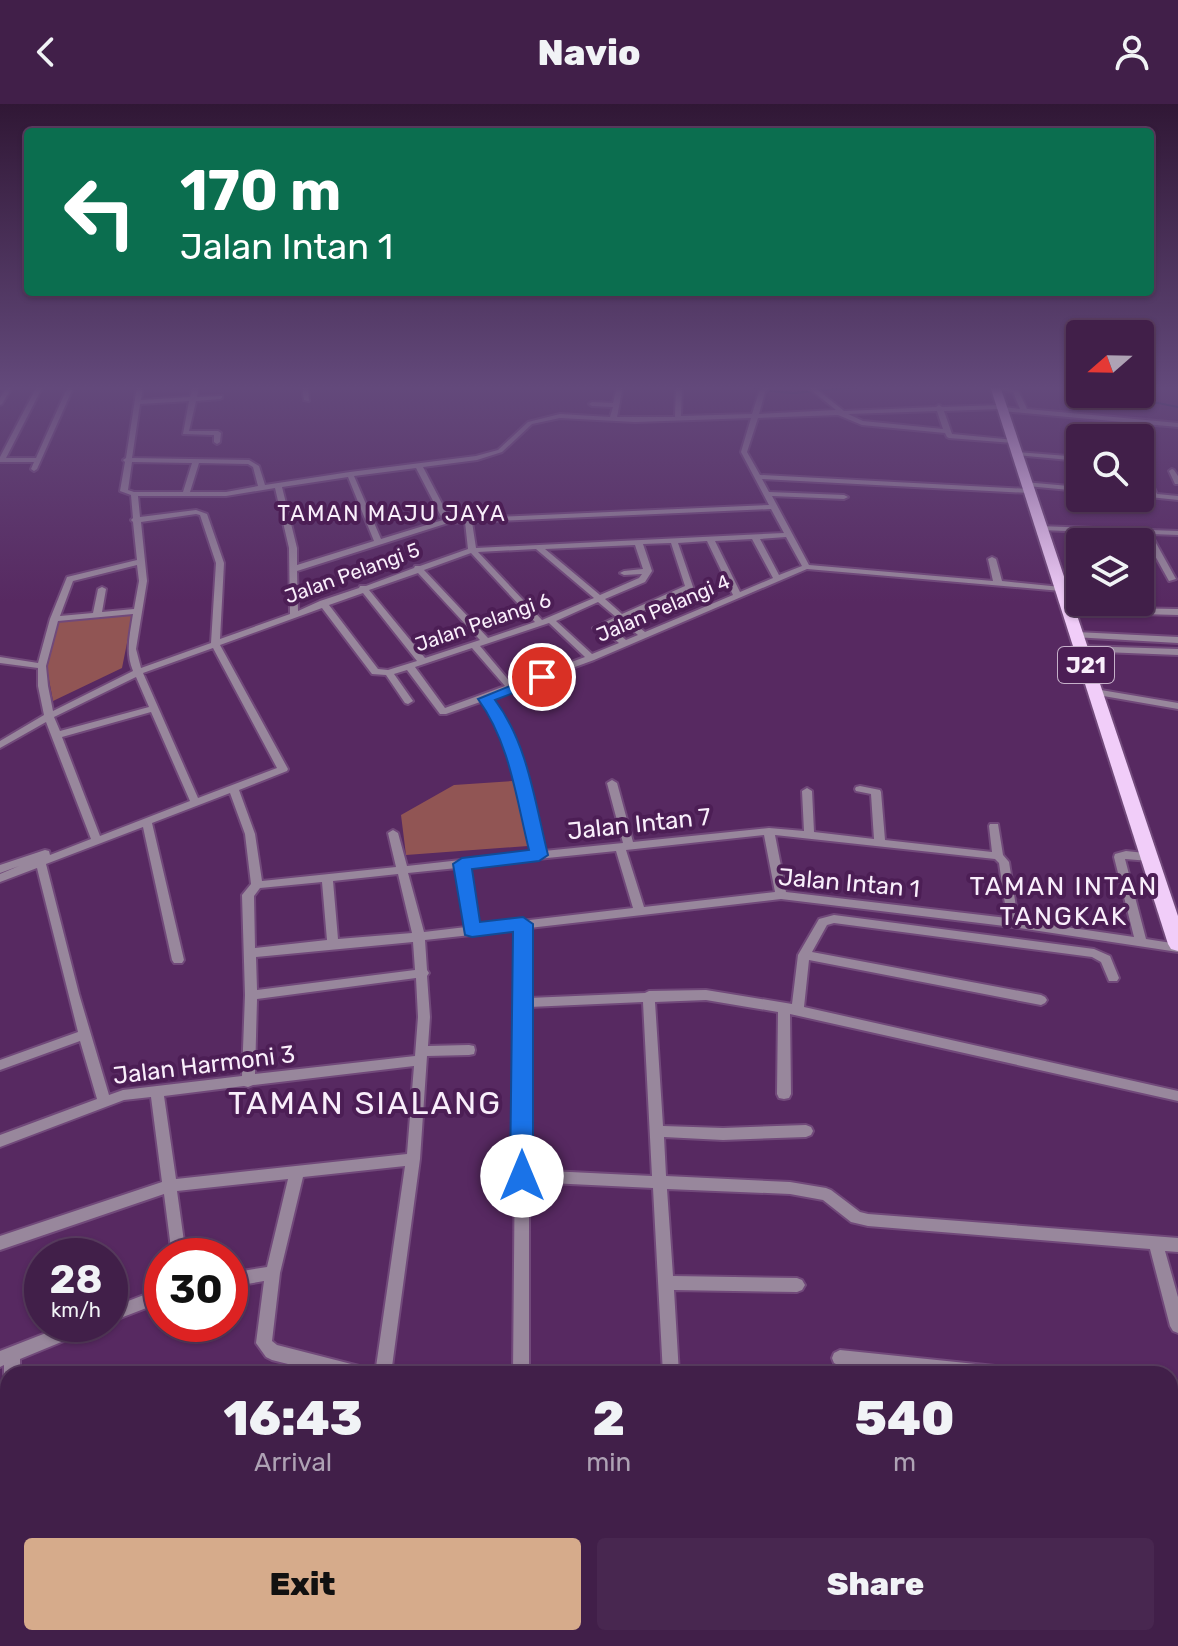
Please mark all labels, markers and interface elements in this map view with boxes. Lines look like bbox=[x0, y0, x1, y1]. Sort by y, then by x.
icon: back bbox=[24, 30, 68, 74]
icon: person bbox=[1110, 30, 1154, 74]
text: Navio bbox=[538, 31, 641, 74]
text: 170 m bbox=[180, 158, 341, 224]
icon: left bbox=[48, 160, 152, 264]
text: Jalan Intan 1 bbox=[180, 225, 393, 268]
north arrow bbox=[1066, 320, 1154, 408]
map controls bbox=[1066, 320, 1154, 616]
button: search bbox=[1066, 424, 1154, 512]
district label: TAMAN MAJU JAYA bbox=[277, 500, 507, 527]
button: layers bbox=[1066, 528, 1154, 616]
street label: Jalan Pelangi 5 bbox=[281, 537, 423, 609]
street label: Jalan Pelangi 4 bbox=[593, 569, 733, 647]
street label: Jalan Pelangi 6 bbox=[412, 588, 554, 656]
pin bbox=[508, 643, 576, 711]
road number: J21 bbox=[1058, 647, 1114, 683]
icon: arrive bbox=[520, 655, 564, 699]
street label: Jalan Intan 7 bbox=[566, 803, 712, 845]
street label: Jalan Intan 1 bbox=[777, 863, 921, 903]
district label: TAMAN INTAN TANGKAK bbox=[970, 871, 1158, 932]
street label: Jalan Harmoni 3 bbox=[111, 1040, 297, 1090]
district label: TAMAN SIALANG bbox=[228, 1084, 502, 1122]
position arrow bbox=[480, 1134, 564, 1218]
speed limit sign: 30 bbox=[144, 1238, 248, 1342]
text: 28 bbox=[49, 1256, 103, 1303]
text: km/h bbox=[51, 1298, 101, 1322]
text: 16:43 bbox=[224, 1390, 363, 1447]
text: 2 bbox=[592, 1390, 625, 1447]
text: 540 bbox=[855, 1390, 954, 1447]
text: Arrival bbox=[254, 1447, 332, 1478]
text: min bbox=[586, 1447, 631, 1478]
text: m bbox=[893, 1447, 916, 1478]
button: Exit bbox=[24, 1538, 581, 1630]
button: Share bbox=[597, 1538, 1154, 1630]

